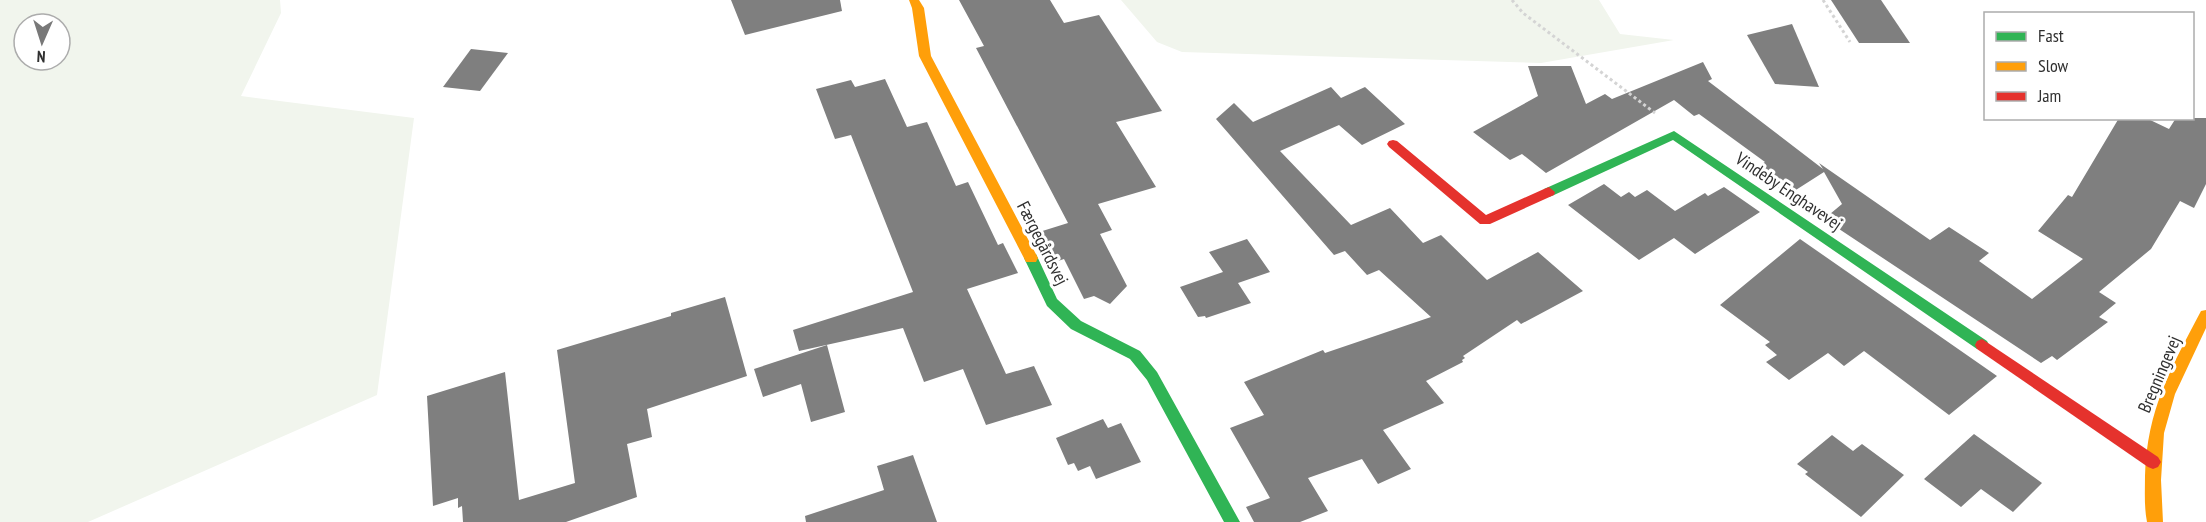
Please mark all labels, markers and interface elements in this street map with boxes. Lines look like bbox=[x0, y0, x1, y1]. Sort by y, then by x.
north arrow bbox=[12, 12, 72, 72]
legend bbox=[1984, 12, 2194, 120]
text: Fast bbox=[2038, 24, 2064, 47]
text: N bbox=[36, 47, 46, 67]
text: Slow bbox=[2038, 54, 2069, 77]
text: Jam bbox=[2037, 84, 2061, 107]
street label: Vindeby Enghavevej bbox=[1730, 146, 1847, 235]
street label: Færgegårdsvej bbox=[1012, 197, 1074, 289]
street label: Bregningevej bbox=[2133, 332, 2185, 416]

